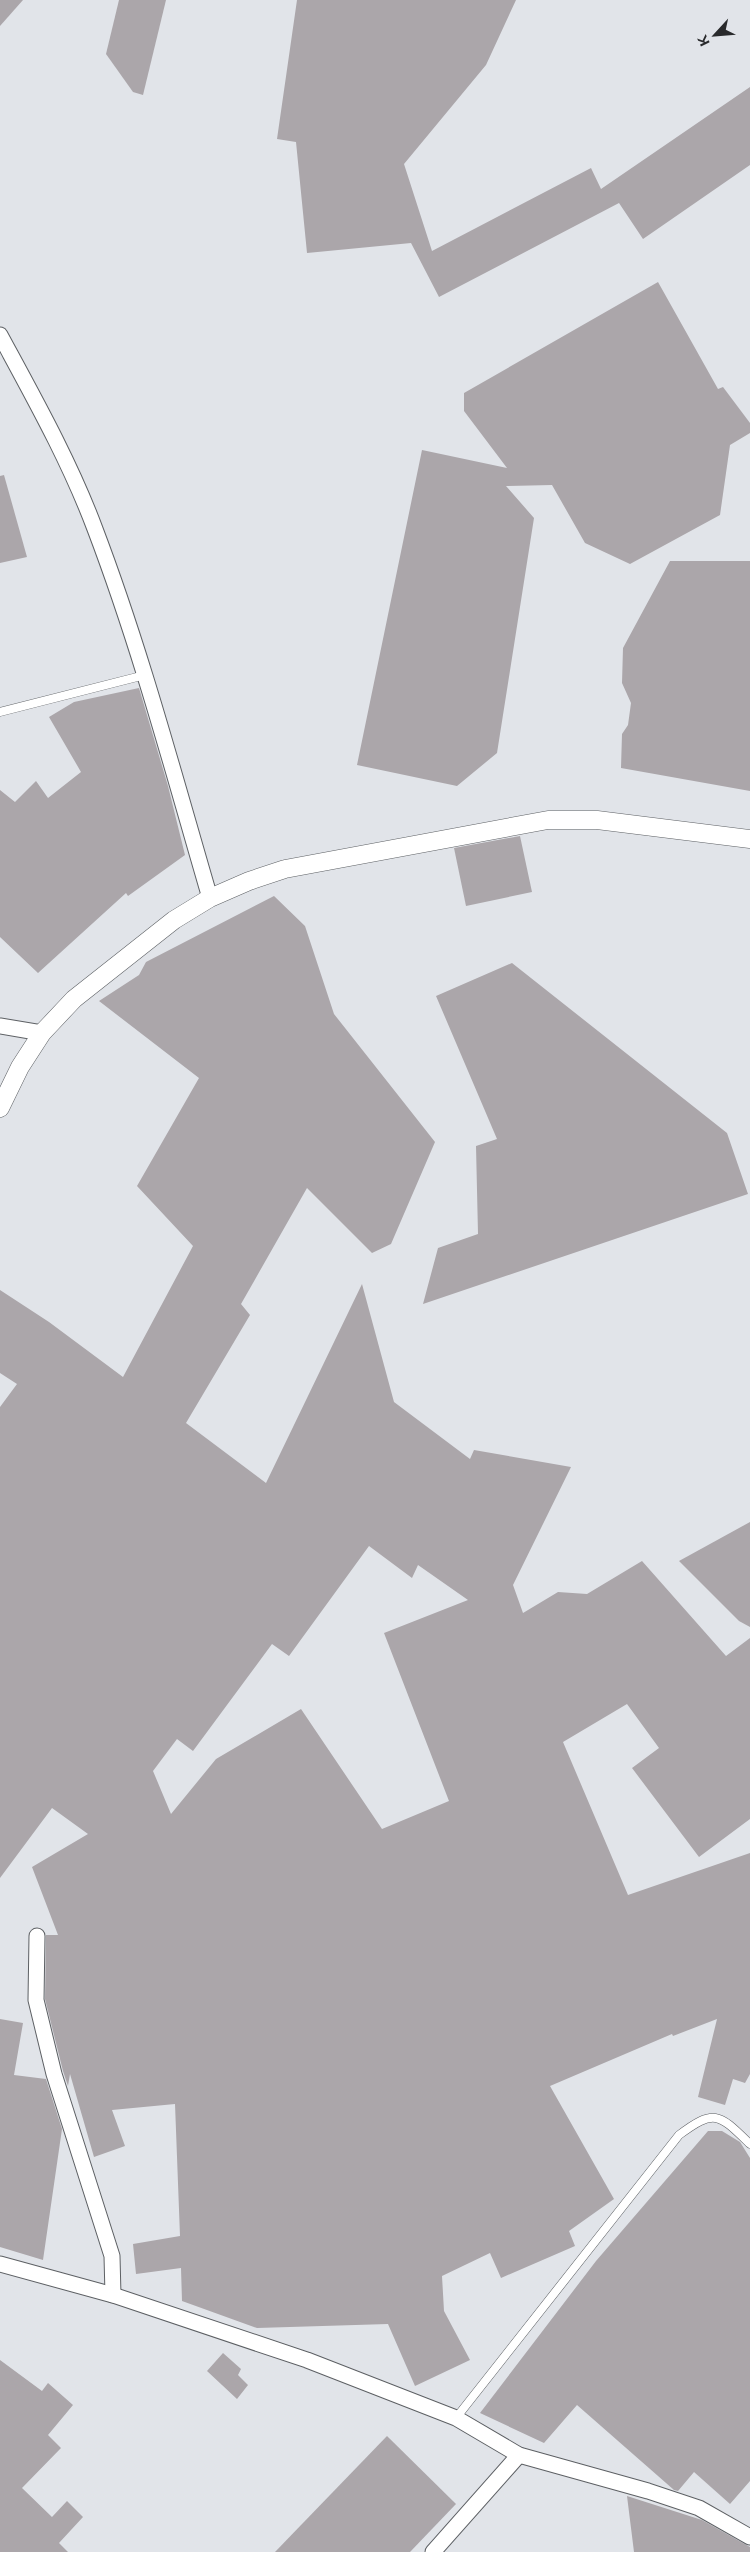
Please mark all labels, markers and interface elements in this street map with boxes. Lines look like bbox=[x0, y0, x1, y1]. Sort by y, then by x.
north arrow bbox=[690, 10, 740, 60]
text: K bbox=[694, 33, 713, 49]

